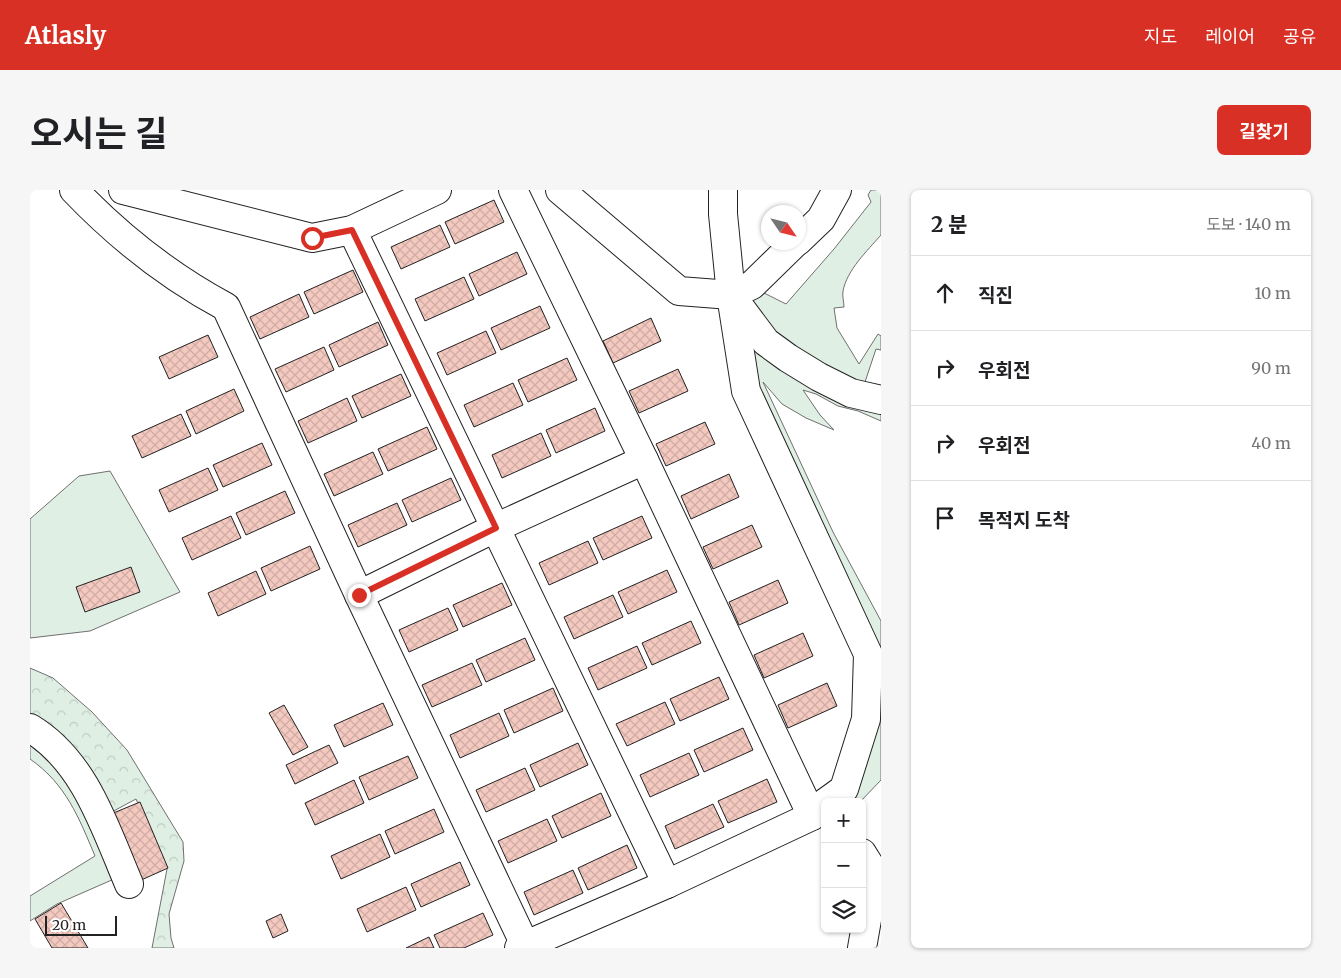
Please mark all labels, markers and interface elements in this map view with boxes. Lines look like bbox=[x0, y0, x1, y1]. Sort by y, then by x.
text: Atlasly bbox=[25, 20, 106, 51]
text: 지도 bbox=[1144, 25, 1177, 48]
text: 레이어 bbox=[1205, 25, 1255, 48]
text: 공유 bbox=[1283, 25, 1316, 48]
button: 길찾기 bbox=[1217, 105, 1311, 155]
text: 오시는 길 bbox=[30, 112, 167, 156]
north arrow bbox=[761, 205, 806, 250]
text: 2 분 bbox=[931, 211, 968, 238]
text: 도보 · 140 m bbox=[1206, 214, 1291, 234]
route start bbox=[301, 227, 324, 250]
icon: ahead bbox=[931, 279, 959, 307]
text: 직진 bbox=[978, 283, 1013, 307]
text: 10 m bbox=[1254, 283, 1291, 303]
icon: right bbox=[931, 354, 959, 382]
text: 우회전 bbox=[978, 358, 1030, 382]
text: 90 m bbox=[1251, 358, 1291, 378]
icon: right bbox=[931, 429, 959, 457]
text: 우회전 bbox=[978, 433, 1030, 457]
text: 40 m bbox=[1251, 433, 1291, 453]
icon: arrive bbox=[931, 504, 959, 532]
text: 목적지 도착 bbox=[978, 508, 1070, 532]
route end bbox=[348, 584, 371, 607]
map controls bbox=[821, 798, 866, 933]
button: + bbox=[821, 798, 866, 843]
button: − bbox=[821, 843, 866, 888]
button: layers bbox=[821, 888, 866, 933]
scale bar bbox=[45, 913, 118, 936]
text: 20 m bbox=[52, 916, 86, 934]

